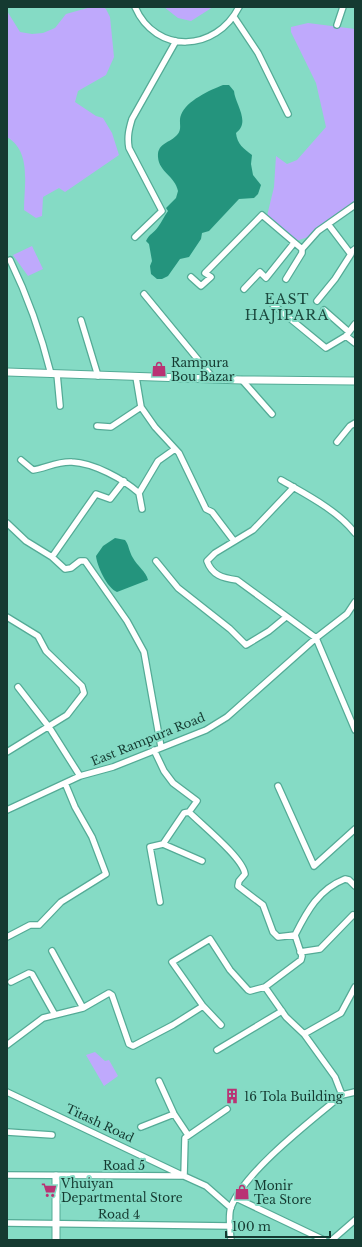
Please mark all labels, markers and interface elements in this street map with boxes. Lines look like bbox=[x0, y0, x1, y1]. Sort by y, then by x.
district label: EAST HAJIPARA bbox=[245, 290, 329, 324]
place label: Rampura Bou Bazar bbox=[171, 355, 235, 384]
shop icon: Rampura Bou Bazar bbox=[150, 360, 168, 378]
street label: East Rampura Road bbox=[89, 709, 207, 769]
building icon: 16 Tola Building bbox=[223, 1087, 241, 1105]
place label: 16 Tola Building bbox=[244, 1089, 344, 1104]
street label: Titash Road bbox=[63, 1101, 137, 1145]
street label: Road 5 bbox=[103, 1158, 145, 1173]
place label: Vhuiyan Departmental Store bbox=[60, 1176, 183, 1205]
place label: Monir Tea Store bbox=[254, 1178, 312, 1207]
supermarket icon: Vhuiyan Departmental Store bbox=[40, 1181, 58, 1199]
shop icon: Monir Tea Store bbox=[233, 1183, 251, 1201]
street label: Road 4 bbox=[98, 1206, 140, 1222]
scale bar bbox=[226, 1213, 330, 1239]
text: 100 m bbox=[232, 1219, 271, 1234]

